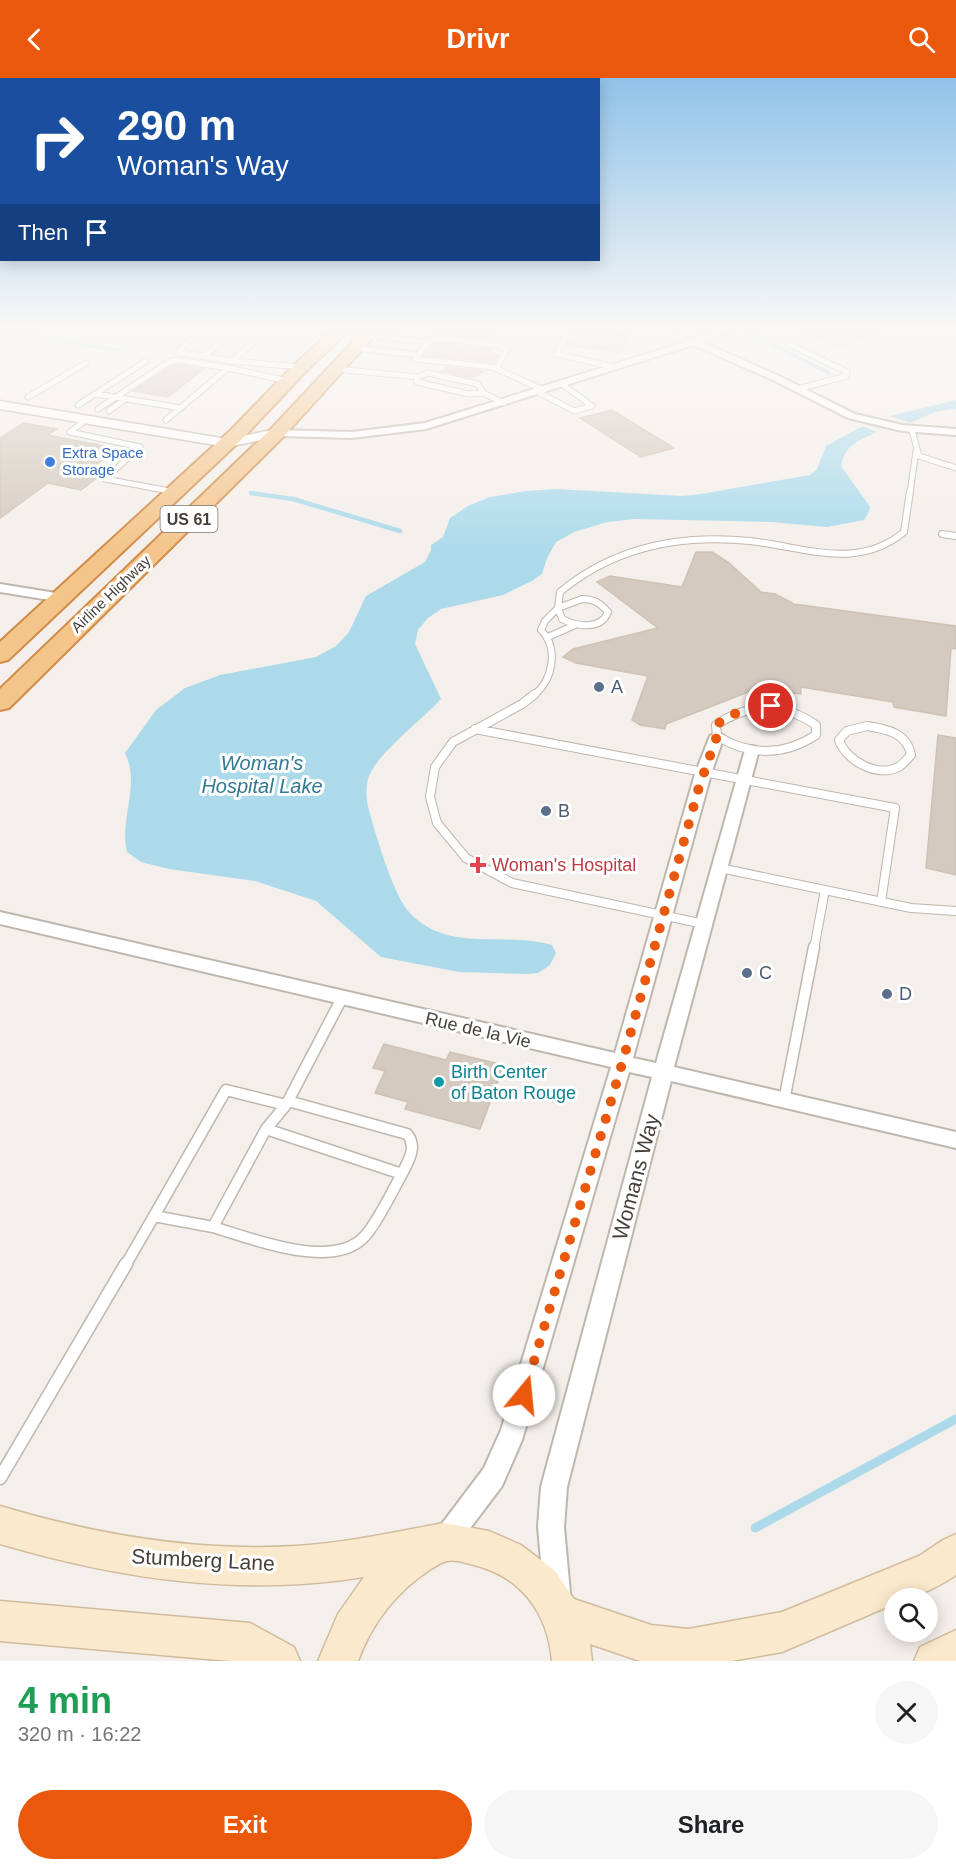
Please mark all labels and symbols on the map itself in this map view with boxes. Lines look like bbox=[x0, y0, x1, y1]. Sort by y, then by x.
place label: Extra Space Storage bbox=[62, 444, 144, 478]
marker: Extra Space Storage bbox=[43, 455, 57, 469]
road number: US 61 bbox=[160, 506, 218, 532]
street label: Airline Highway bbox=[68, 551, 154, 636]
place label: A bbox=[611, 677, 623, 697]
marker: A bbox=[592, 680, 606, 694]
pin bbox=[745, 680, 796, 731]
water label: Woman's Hospital Lake bbox=[201, 752, 323, 797]
place label: B bbox=[558, 801, 570, 821]
marker: B bbox=[539, 804, 553, 818]
place label: Woman's Hospital bbox=[492, 855, 636, 875]
marker: Woman's Hospital bbox=[469, 856, 487, 874]
place label: C bbox=[759, 963, 772, 983]
marker: C bbox=[740, 966, 754, 980]
place label: D bbox=[899, 984, 912, 1004]
marker: D bbox=[880, 987, 894, 1001]
street label: Rue de la Vie bbox=[423, 1008, 533, 1052]
place label: Birth Center of Baton Rouge bbox=[451, 1062, 576, 1103]
marker: Birth Center of Baton Rouge bbox=[432, 1075, 446, 1089]
street label: Womans Way bbox=[608, 1111, 664, 1242]
position arrow bbox=[492, 1363, 556, 1427]
street label: Stumberg Lane bbox=[131, 1544, 275, 1575]

